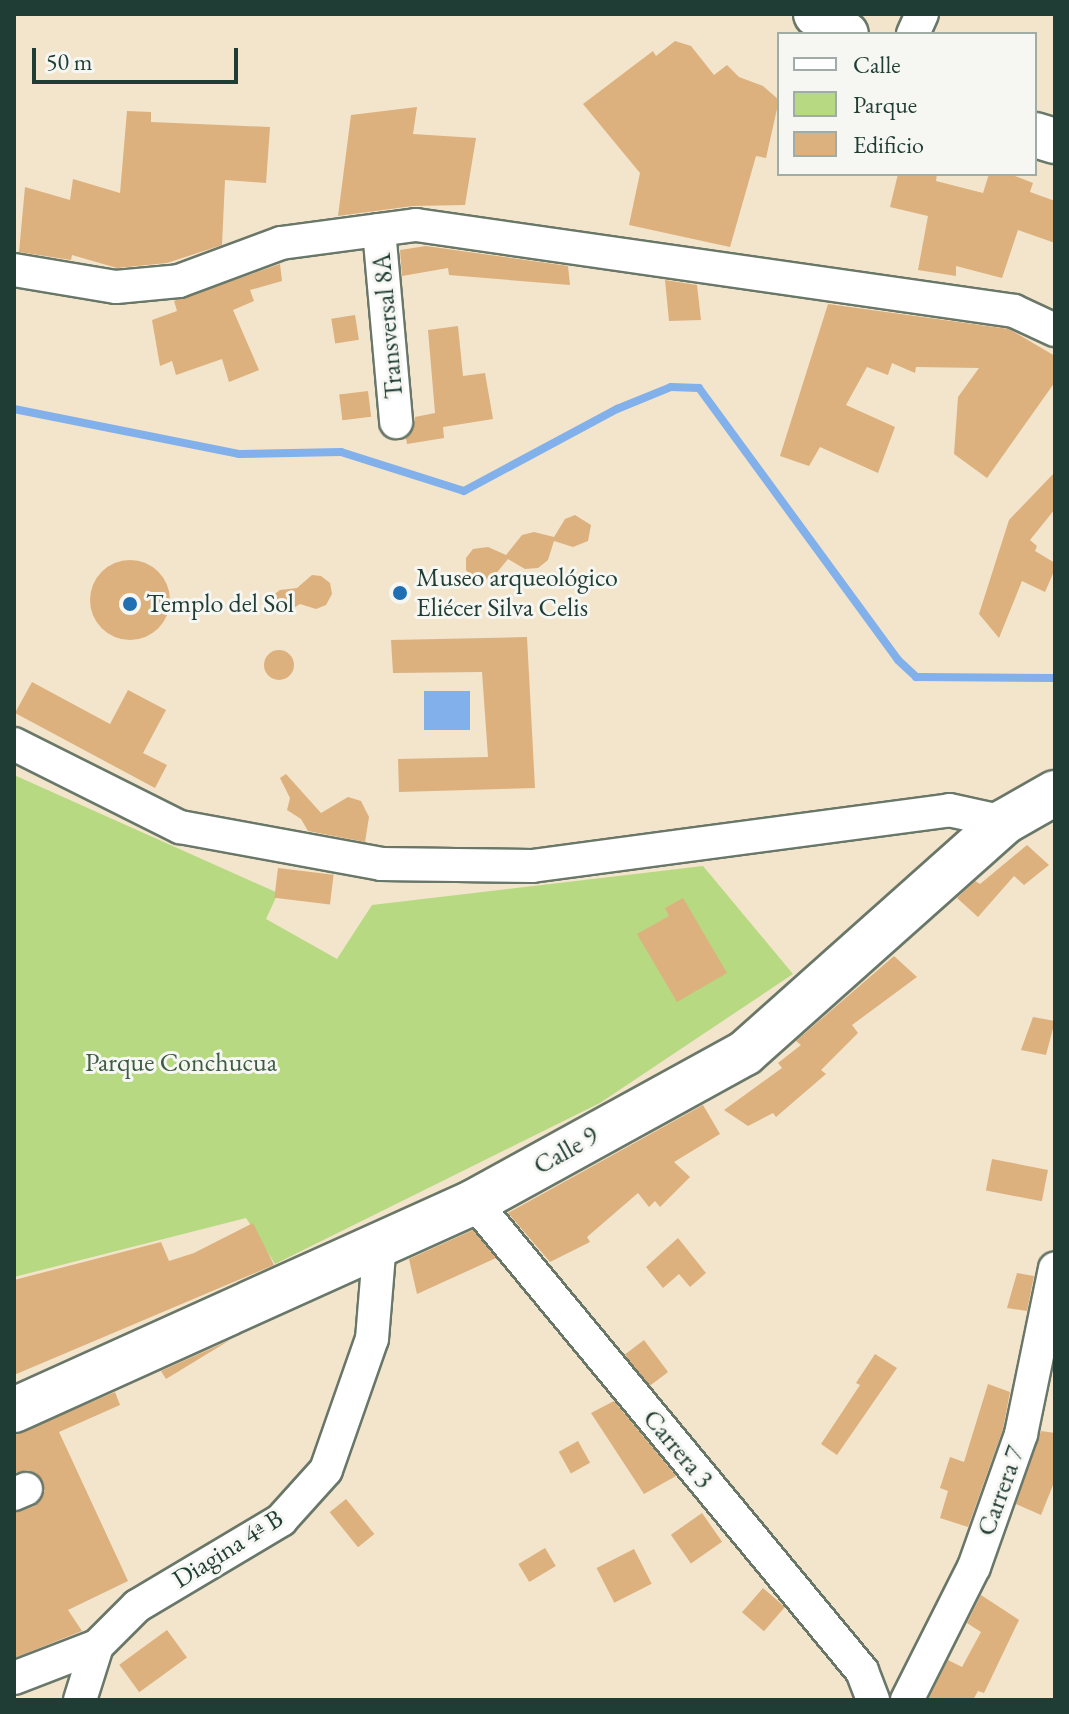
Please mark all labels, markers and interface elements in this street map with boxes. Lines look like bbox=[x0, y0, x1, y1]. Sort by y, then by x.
scale bar bbox=[36, 32, 242, 82]
legend bbox=[777, 32, 1037, 176]
text: 50 m bbox=[46, 46, 93, 77]
text: Calle bbox=[853, 49, 901, 80]
text: Parque bbox=[853, 89, 917, 120]
text: Edificio bbox=[853, 129, 924, 160]
street label: Transversal 8A bbox=[366, 252, 410, 400]
place label: Museo arqueológico Eliécer Silva Celis bbox=[416, 562, 618, 624]
marker: Museo arqueológico Eliécer Silva Celis bbox=[391, 584, 409, 602]
place label: Templo del Sol bbox=[146, 588, 294, 620]
marker: Templo del Sol bbox=[121, 595, 139, 613]
park label: Parque Conchucua bbox=[85, 1047, 277, 1079]
street label: Calle 9 bbox=[528, 1121, 604, 1181]
street label: Carrera 3 bbox=[636, 1403, 720, 1495]
street label: Carrera 7 bbox=[970, 1442, 1032, 1540]
street label: Diagina 4ª B bbox=[167, 1503, 289, 1595]

